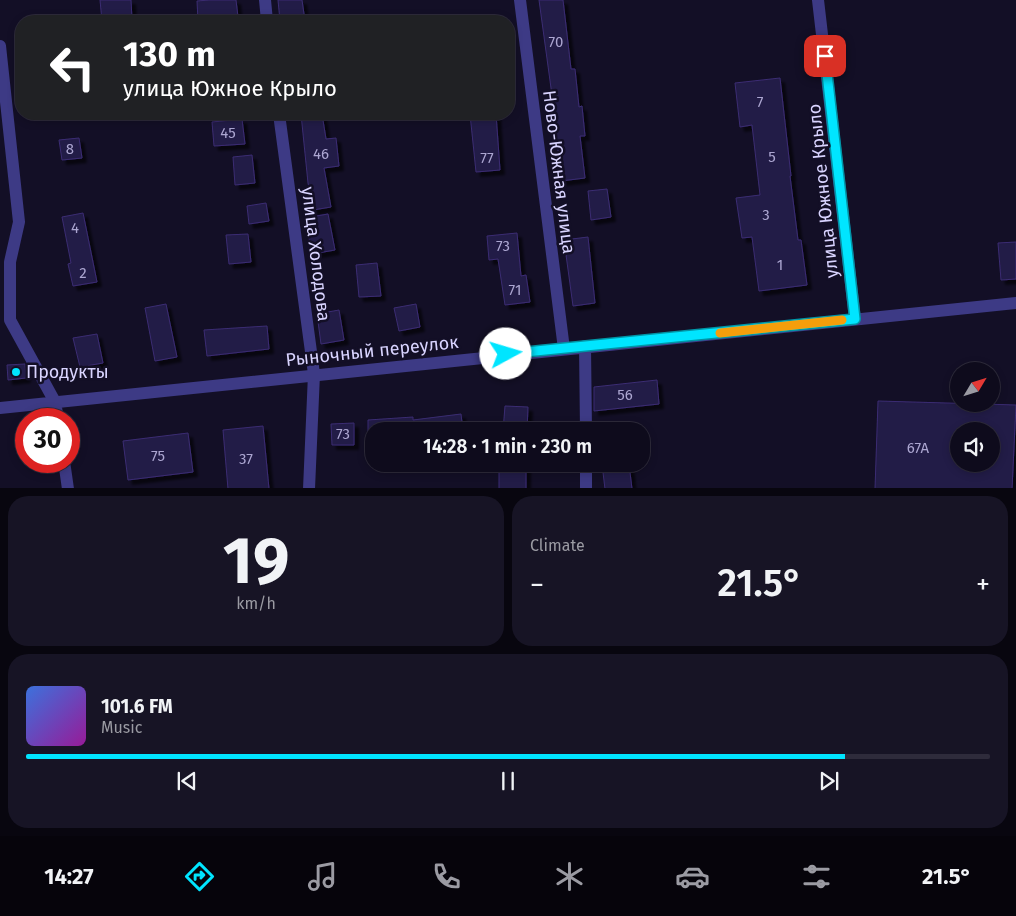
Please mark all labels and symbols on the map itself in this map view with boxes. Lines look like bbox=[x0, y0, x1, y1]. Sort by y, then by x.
house number: 70 bbox=[549, 33, 563, 51]
pin bbox=[804, 35, 846, 77]
street label: Ново-Южная улица bbox=[538, 89, 580, 255]
house number: 7 bbox=[757, 93, 764, 111]
street label: улица Южное Крыло bbox=[803, 103, 843, 279]
house number: 45 bbox=[220, 124, 236, 142]
house number: 8 bbox=[66, 140, 74, 158]
house number: 46 bbox=[313, 145, 329, 163]
house number: 5 bbox=[768, 148, 776, 166]
house number: 77 bbox=[480, 149, 494, 167]
street label: улица Холодова bbox=[297, 185, 335, 323]
house number: 3 bbox=[762, 206, 770, 224]
house number: 4 bbox=[71, 219, 79, 237]
house number: 73 bbox=[496, 237, 510, 255]
house number: 1 bbox=[777, 256, 783, 274]
house number: 2 bbox=[79, 264, 87, 282]
house number: 71 bbox=[509, 281, 521, 299]
position arrow bbox=[479, 327, 531, 379]
street label: Рыночный переулок bbox=[285, 331, 460, 371]
place label: Продукты bbox=[26, 361, 109, 383]
north arrow bbox=[950, 362, 1000, 412]
marker: Продукты bbox=[10, 366, 22, 378]
house number: 56 bbox=[617, 386, 633, 404]
speed limit sign: 30 bbox=[15, 408, 80, 473]
house number: 73 bbox=[336, 425, 350, 443]
house number: 67А bbox=[907, 439, 930, 457]
house number: 75 bbox=[151, 447, 165, 465]
house number: 37 bbox=[239, 450, 253, 468]

